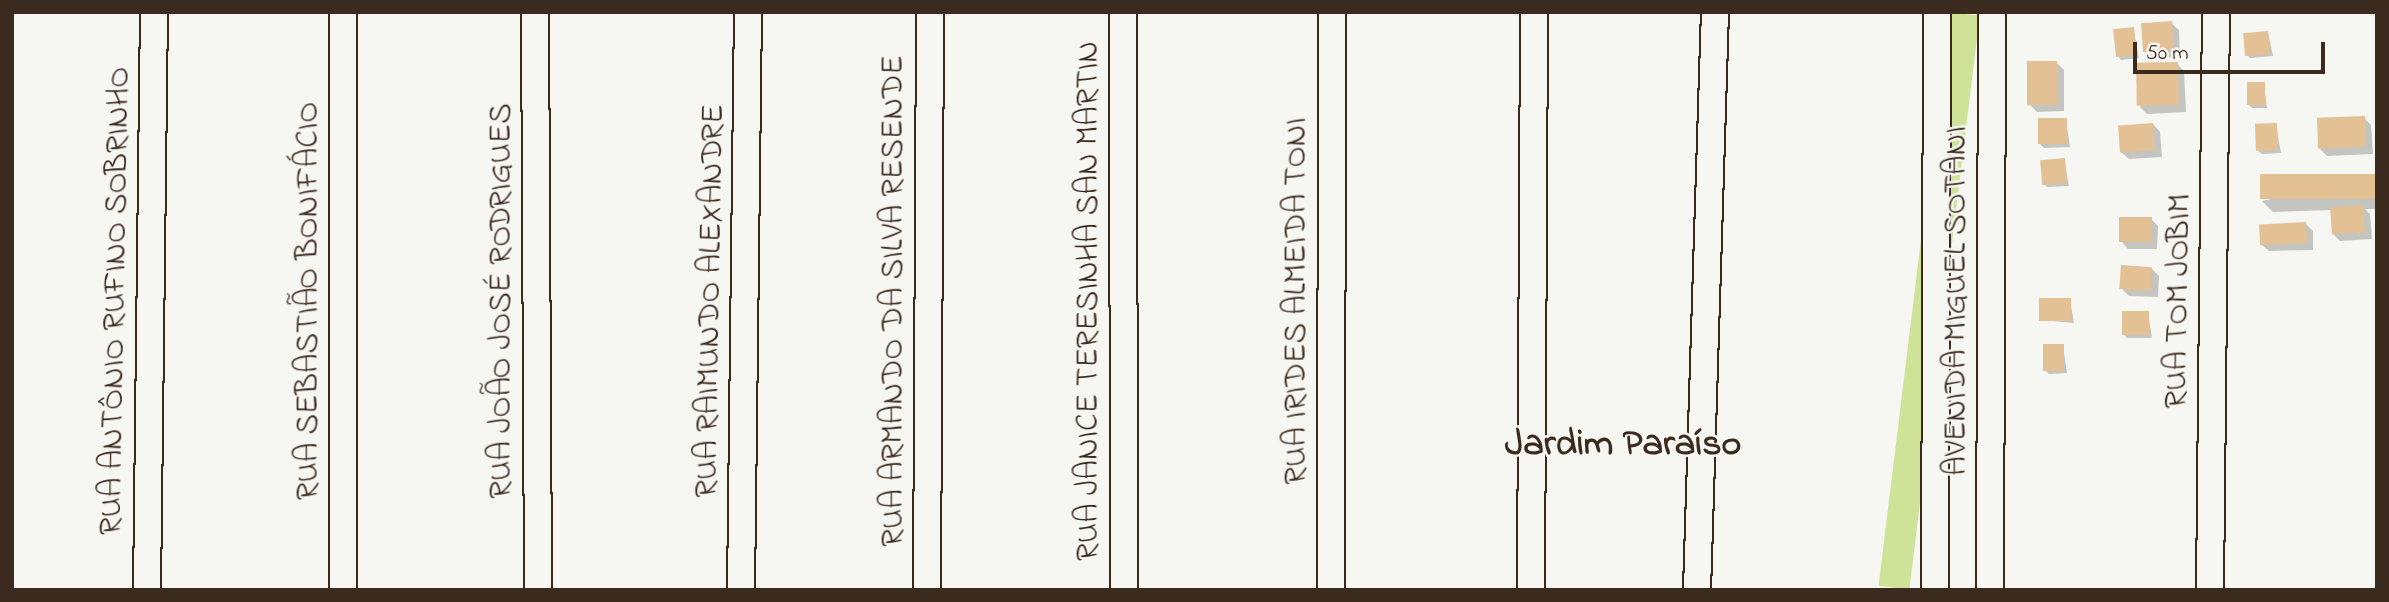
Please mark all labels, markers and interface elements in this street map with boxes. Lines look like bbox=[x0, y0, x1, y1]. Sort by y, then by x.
scale bar bbox=[2137, 28, 2330, 72]
text: 50 m bbox=[2146, 39, 2189, 69]
street label: RUA JANICE TERESINHA SAN MARTIN bbox=[1071, 41, 1109, 561]
street label: RUA ARMANDO DA SILVA RESENDE bbox=[876, 55, 914, 547]
street label: RUA ANTÔNIO RUFINO SOBRINHO bbox=[94, 66, 140, 536]
street label: RUA SEBASTIÃO BONIFÁCIO bbox=[291, 102, 329, 500]
street label: RUA JOÃO JOSÉ RODRIGUES bbox=[484, 103, 522, 499]
street label: RUA RAIMUNDO ALEXANDRE bbox=[689, 104, 735, 498]
street label: RUA IRIDES ALMEIDA TONI bbox=[1279, 117, 1317, 485]
street label: AVENIDA MIGUEL SOTANI bbox=[1939, 126, 1977, 476]
street label: RUA TOM JOBIM bbox=[2159, 193, 2201, 409]
district label: Jardim Paraíso bbox=[1505, 423, 1741, 469]

